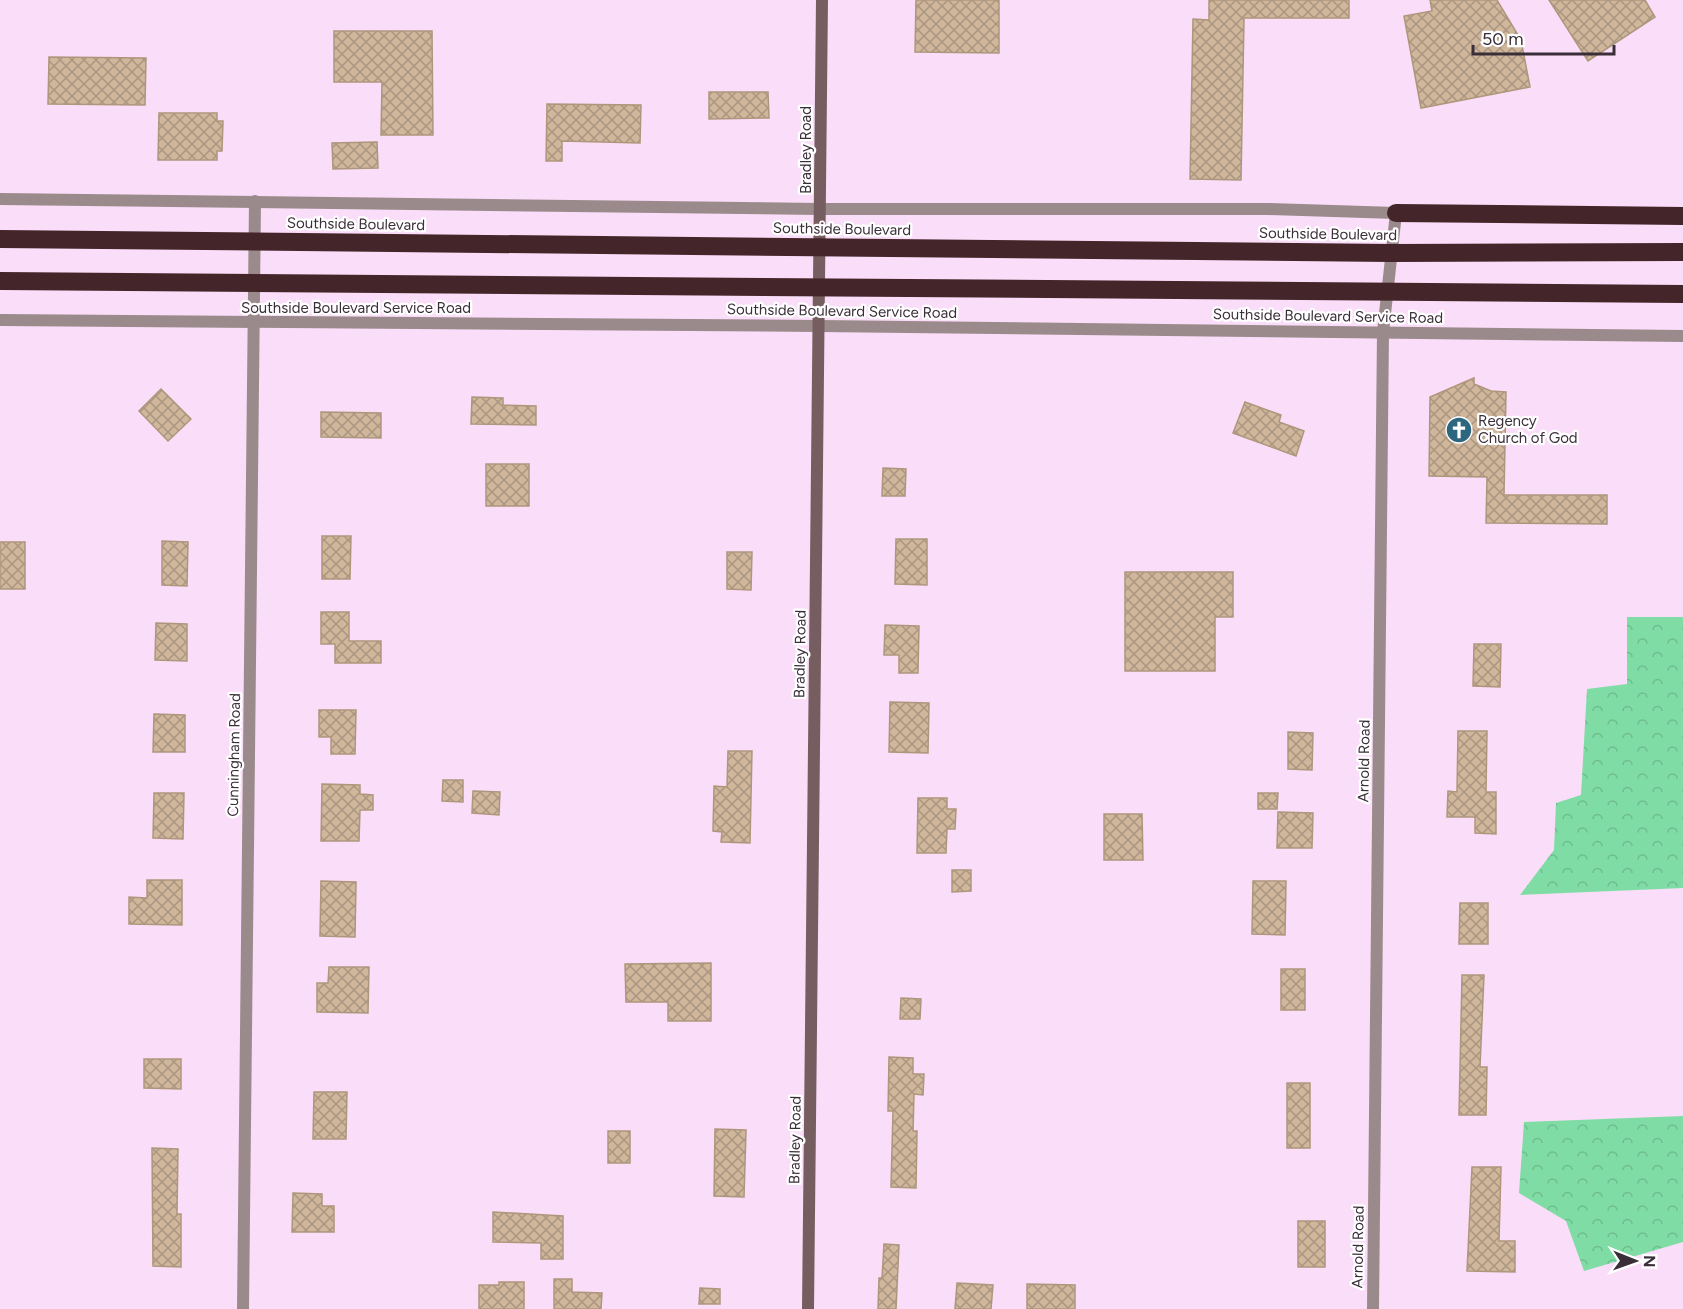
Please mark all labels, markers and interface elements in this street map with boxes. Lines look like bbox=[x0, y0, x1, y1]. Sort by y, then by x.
scale bar bbox=[1473, 18, 1614, 56]
text: 50 m bbox=[1482, 28, 1524, 50]
street label: Bradley Road bbox=[797, 106, 815, 194]
street label: Southside Boulevard bbox=[287, 214, 425, 234]
street label: Southside Boulevard bbox=[773, 219, 911, 239]
street label: Southside Boulevard bbox=[1259, 224, 1397, 244]
street label: Southside Boulevard Service Road bbox=[241, 299, 471, 317]
street label: Southside Boulevard Service Road bbox=[727, 300, 957, 322]
street label: Southside Boulevard Service Road bbox=[1213, 305, 1443, 327]
place label: Regency Church of God bbox=[1478, 412, 1578, 447]
church icon: Regency Church of God bbox=[1444, 415, 1474, 445]
street label: Bradley Road bbox=[790, 610, 810, 698]
street label: Cunningham Road bbox=[224, 693, 244, 817]
street label: Arnold Road bbox=[1354, 720, 1374, 802]
street label: Bradley Road bbox=[785, 1096, 805, 1184]
street label: Arnold Road bbox=[1348, 1206, 1368, 1288]
north arrow bbox=[1605, 1231, 1665, 1291]
text: N bbox=[1640, 1255, 1659, 1268]

